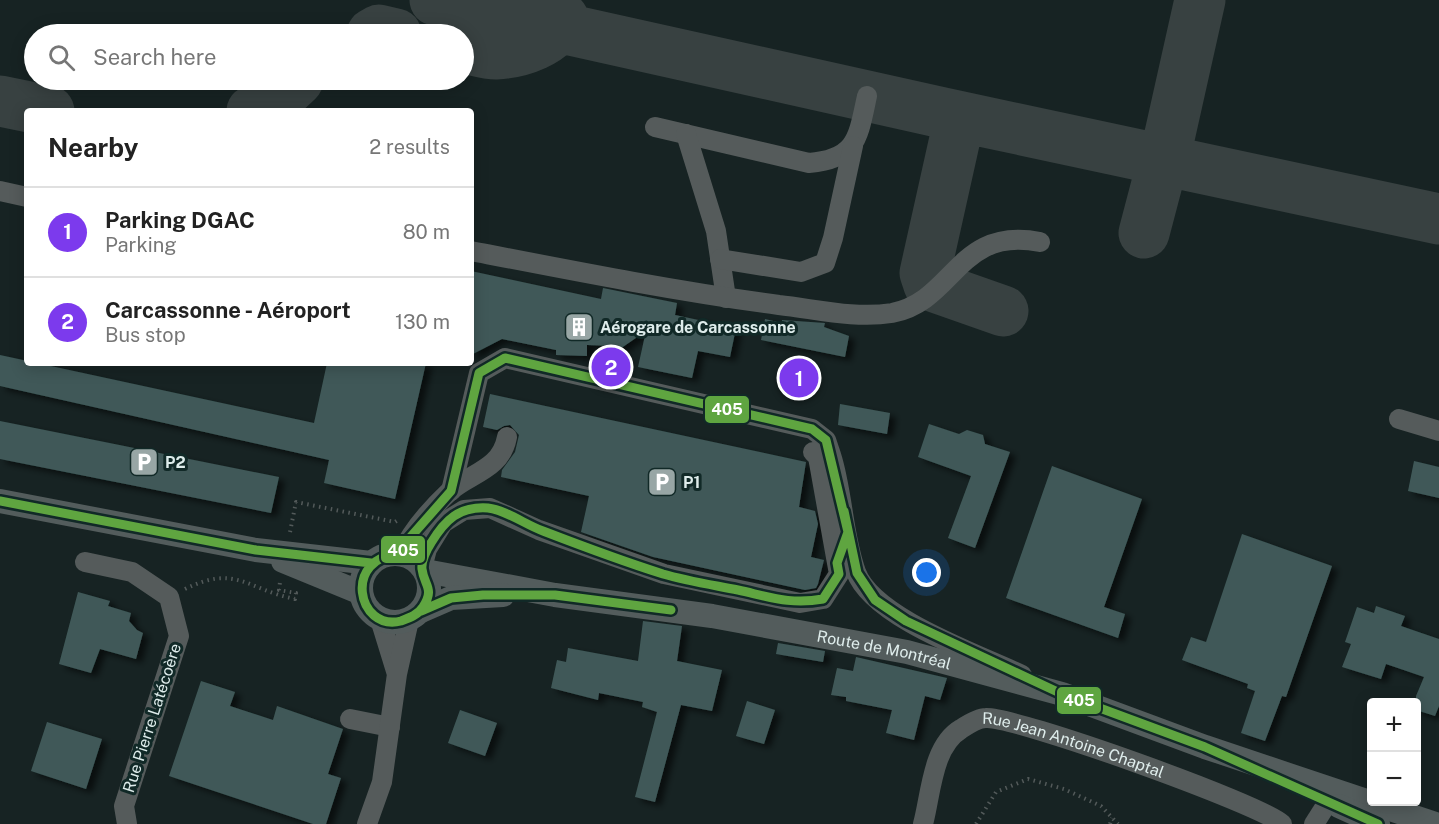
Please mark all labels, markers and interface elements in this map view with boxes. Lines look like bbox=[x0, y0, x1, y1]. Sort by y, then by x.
search box bbox=[24, 24, 474, 90]
icon: search bbox=[45, 41, 78, 74]
text: Search here bbox=[93, 44, 217, 70]
text: Nearby bbox=[48, 132, 138, 163]
text: 2 results bbox=[369, 135, 450, 159]
text: Parking DGAC bbox=[105, 207, 255, 233]
text: 1 bbox=[63, 220, 72, 244]
text: 80 m bbox=[403, 220, 450, 244]
text: Parking bbox=[105, 233, 177, 257]
text: Carcassonne - Aéroport bbox=[105, 297, 351, 323]
text: 2 bbox=[61, 310, 74, 334]
text: 130 m bbox=[395, 310, 450, 334]
building icon: Aérogare de Carcassonne bbox=[563, 311, 595, 343]
place label: Aérogare de Carcassonne bbox=[600, 318, 796, 337]
text: Bus stop bbox=[105, 323, 186, 347]
pin: 2 bbox=[592, 344, 630, 389]
pin: 1 bbox=[780, 356, 818, 400]
line badge: 405 bbox=[704, 395, 750, 424]
text: 405 bbox=[711, 400, 743, 419]
parking icon: P2 bbox=[128, 446, 160, 478]
place label: P2 bbox=[165, 453, 186, 472]
parking icon: P1 bbox=[646, 466, 678, 498]
place label: P1 bbox=[683, 473, 700, 492]
line badge: 405 bbox=[380, 535, 426, 564]
text: 405 bbox=[387, 541, 419, 560]
your location bbox=[912, 558, 941, 587]
street label: Route de Montréal bbox=[815, 626, 954, 673]
street label: Rue Pierre Latécoère bbox=[119, 641, 185, 795]
line badge: 405 bbox=[1056, 686, 1102, 715]
text: 405 bbox=[1063, 691, 1095, 710]
map controls bbox=[1367, 698, 1421, 806]
button: + bbox=[1367, 698, 1421, 752]
street label: Rue Jean Antoine Chaptal bbox=[982, 708, 1167, 782]
button: − bbox=[1367, 752, 1421, 806]

